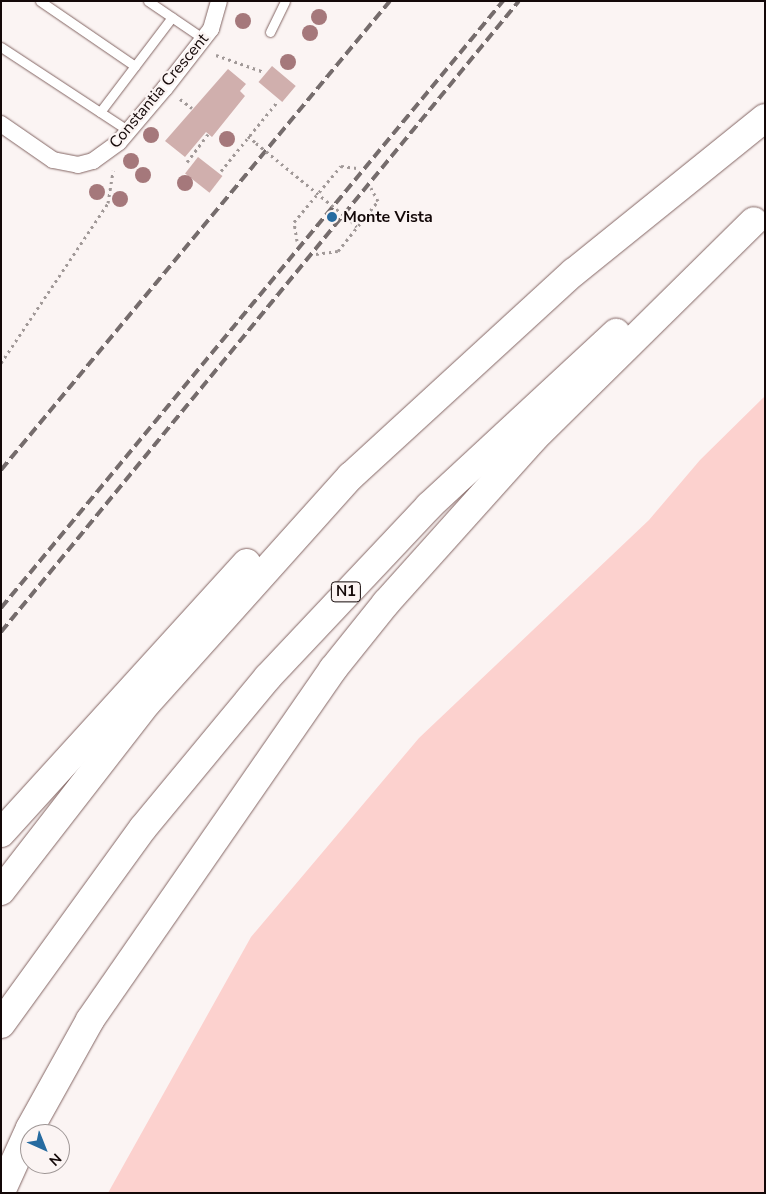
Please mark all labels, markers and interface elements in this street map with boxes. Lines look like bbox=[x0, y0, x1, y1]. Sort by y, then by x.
street label: Constantia Crescent bbox=[105, 30, 213, 152]
place label: Monte Vista bbox=[343, 207, 433, 227]
marker: Monte Vista bbox=[325, 210, 339, 224]
road number: N1 bbox=[330, 580, 362, 604]
north arrow bbox=[20, 1124, 70, 1174]
text: N bbox=[45, 1149, 65, 1170]

